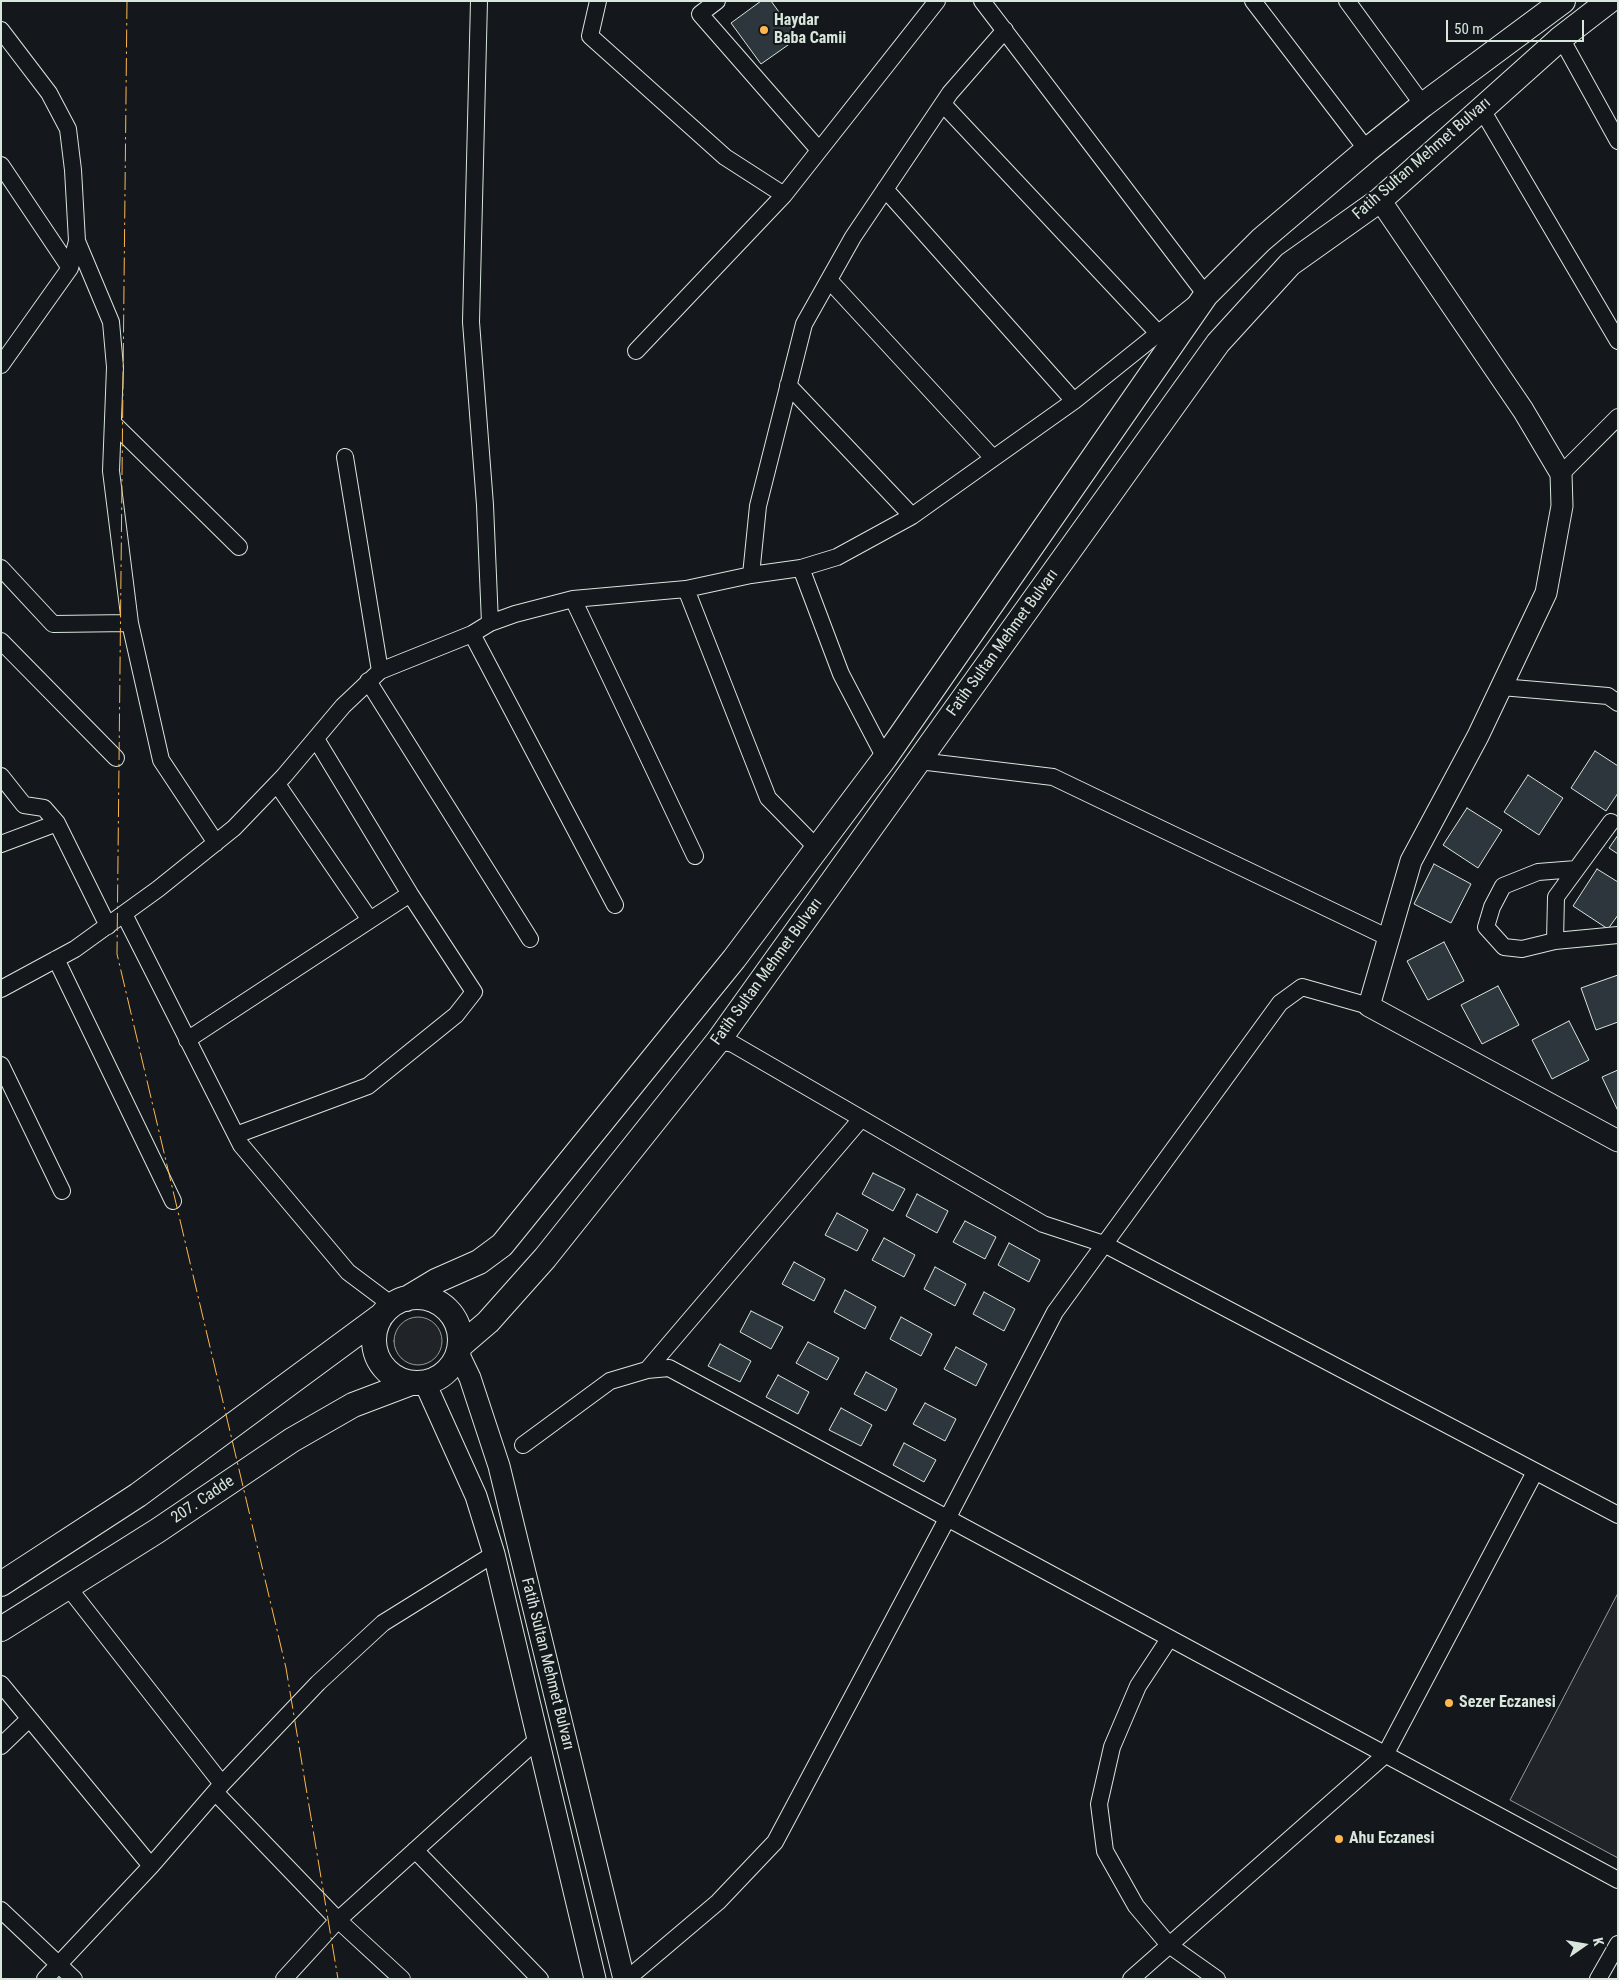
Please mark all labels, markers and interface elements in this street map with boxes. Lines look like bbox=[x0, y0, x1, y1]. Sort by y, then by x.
scale bar bbox=[1449, 10, 1586, 42]
place label: Haydar Baba Camii bbox=[774, 11, 846, 49]
text: 50 m bbox=[1454, 20, 1484, 38]
marker: Haydar Baba Camii bbox=[758, 24, 770, 36]
street label: Fatih Sultan Mehmet Bulvarı bbox=[1349, 94, 1495, 224]
street label: Fatih Sultan Mehmet Bulvarı bbox=[943, 566, 1063, 720]
street label: Fatih Sultan Mehmet Bulvarı bbox=[707, 895, 827, 1049]
street label: 207. Cadde bbox=[168, 1472, 238, 1528]
street label: Fatih Sultan Mehmet Bulvarı bbox=[516, 1576, 578, 1752]
place label: Sezer Eczanesi bbox=[1459, 1693, 1556, 1713]
marker: Sezer Eczanesi bbox=[1443, 1697, 1455, 1709]
place label: Ahu Eczanesi bbox=[1349, 1829, 1435, 1849]
marker: Ahu Eczanesi bbox=[1333, 1833, 1345, 1845]
north arrow bbox=[1559, 1920, 1609, 1970]
text: K bbox=[1590, 1936, 1607, 1947]

